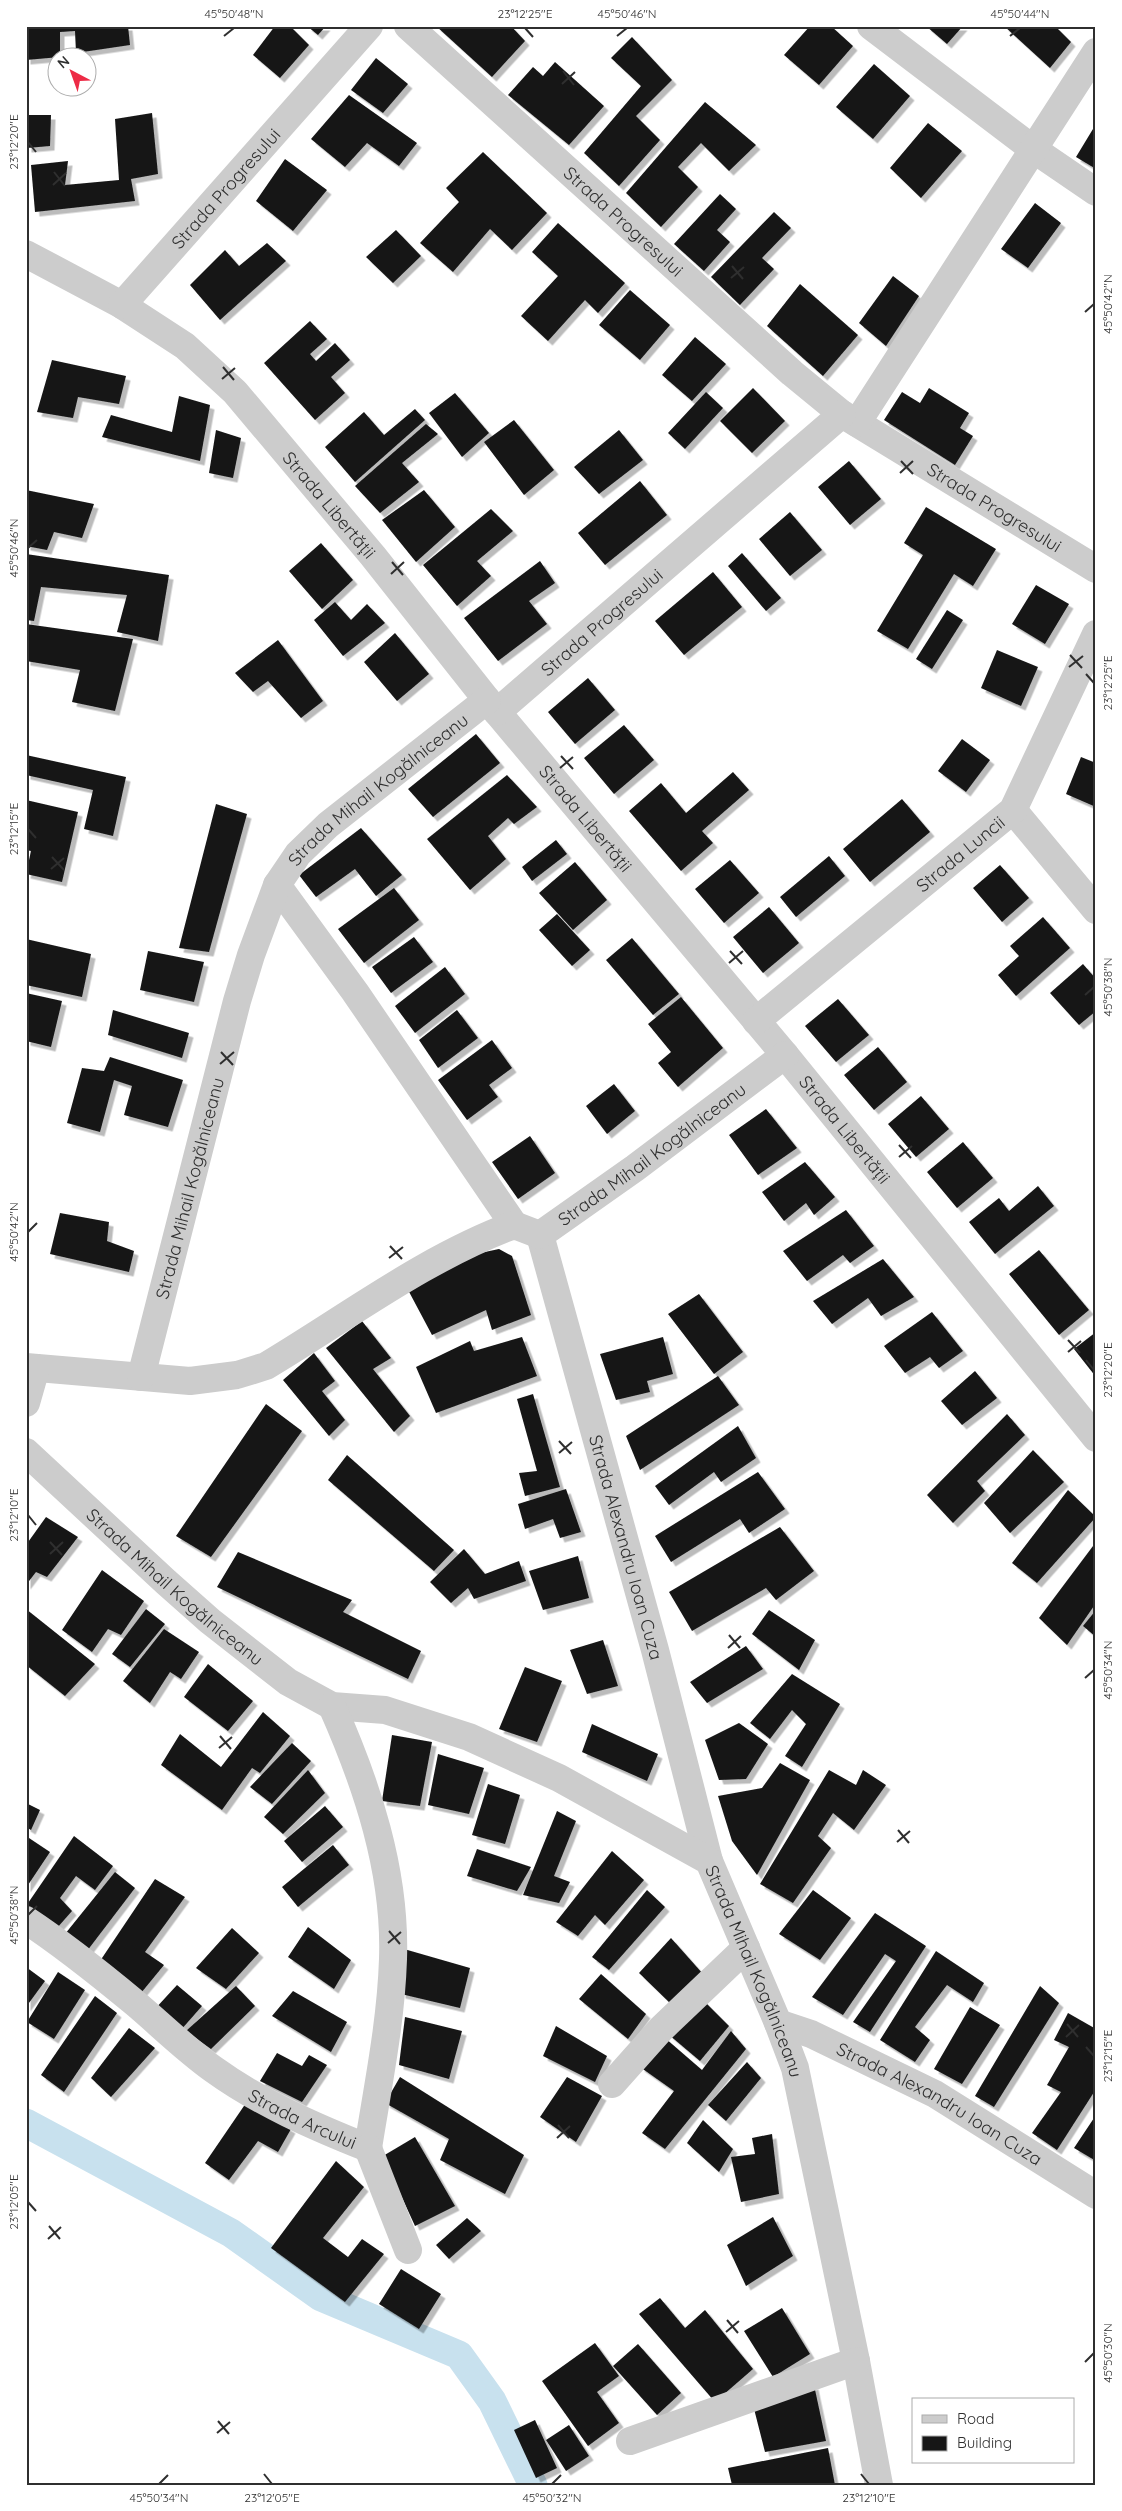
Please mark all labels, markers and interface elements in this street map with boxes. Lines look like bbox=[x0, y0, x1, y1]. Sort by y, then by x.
text: 45°50'48"N bbox=[204, 6, 264, 21]
text: 23°12'25"E bbox=[498, 6, 553, 21]
text: 45°50'46"N bbox=[597, 6, 657, 21]
text: 45°50'44"N bbox=[991, 6, 1049, 21]
north arrow bbox=[48, 48, 98, 98]
text: N bbox=[54, 52, 73, 72]
text: 23°12'20"E bbox=[6, 114, 21, 170]
street label: Strada Progresului bbox=[166, 123, 285, 253]
street label: Strada Progresului bbox=[559, 161, 689, 281]
text: 45°50'42"N bbox=[1100, 274, 1115, 334]
street label: Strada Libertății bbox=[278, 446, 381, 563]
street label: Strada Progresului bbox=[923, 457, 1066, 557]
text: 45°50'46"N bbox=[6, 518, 21, 578]
street label: Strada Progresului bbox=[536, 563, 667, 681]
text: 23°12'25"E bbox=[1100, 655, 1115, 710]
street label: Strada Mihail Kogălniceanu bbox=[282, 708, 473, 870]
street label: Strada Libertății bbox=[535, 760, 638, 876]
text: 23°12'15"E bbox=[6, 802, 21, 855]
street label: Strada Luncii bbox=[911, 810, 1009, 897]
text: 45°50'38"N bbox=[1100, 957, 1115, 1017]
street label: Strada Libertății bbox=[794, 1070, 896, 1188]
street label: Strada Mihail Kogălniceanu bbox=[150, 1075, 229, 1301]
street label: Strada Mihail Kogălniceanu bbox=[553, 1077, 750, 1230]
text: 45°50'42"N bbox=[6, 1202, 21, 1262]
text: 23°12'20"E bbox=[1100, 1342, 1115, 1398]
street label: Strada Alexandru Ioan Cuza bbox=[584, 1432, 669, 1662]
text: 23°12'10"E bbox=[6, 1488, 21, 1542]
street label: Strada Mihail Kogălniceanu bbox=[82, 1503, 268, 1670]
text: 45°50'34"N bbox=[1100, 1641, 1115, 1699]
street label: Strada Mihail Kogălniceanu bbox=[701, 1861, 808, 2079]
text: 45°50'38"N bbox=[6, 1885, 21, 1945]
text: 23°12'15"E bbox=[1100, 2029, 1115, 2082]
street label: Strada Alexandru Ioan Cuza bbox=[833, 2037, 1047, 2170]
street label: Strada Arcului bbox=[245, 2083, 360, 2154]
text: 23°12'05"E bbox=[6, 2174, 21, 2230]
text: 45°50'30"N bbox=[1100, 2323, 1115, 2383]
legend bbox=[912, 2398, 1074, 2464]
text: Road bbox=[957, 2409, 994, 2428]
text: Building bbox=[957, 2433, 1012, 2452]
text: 45°50'34"N bbox=[130, 2490, 188, 2505]
text: 23°12'05"E bbox=[244, 2490, 300, 2505]
text: 45°50'32"N bbox=[522, 2490, 582, 2505]
text: 23°12'10"E bbox=[842, 2490, 896, 2505]

